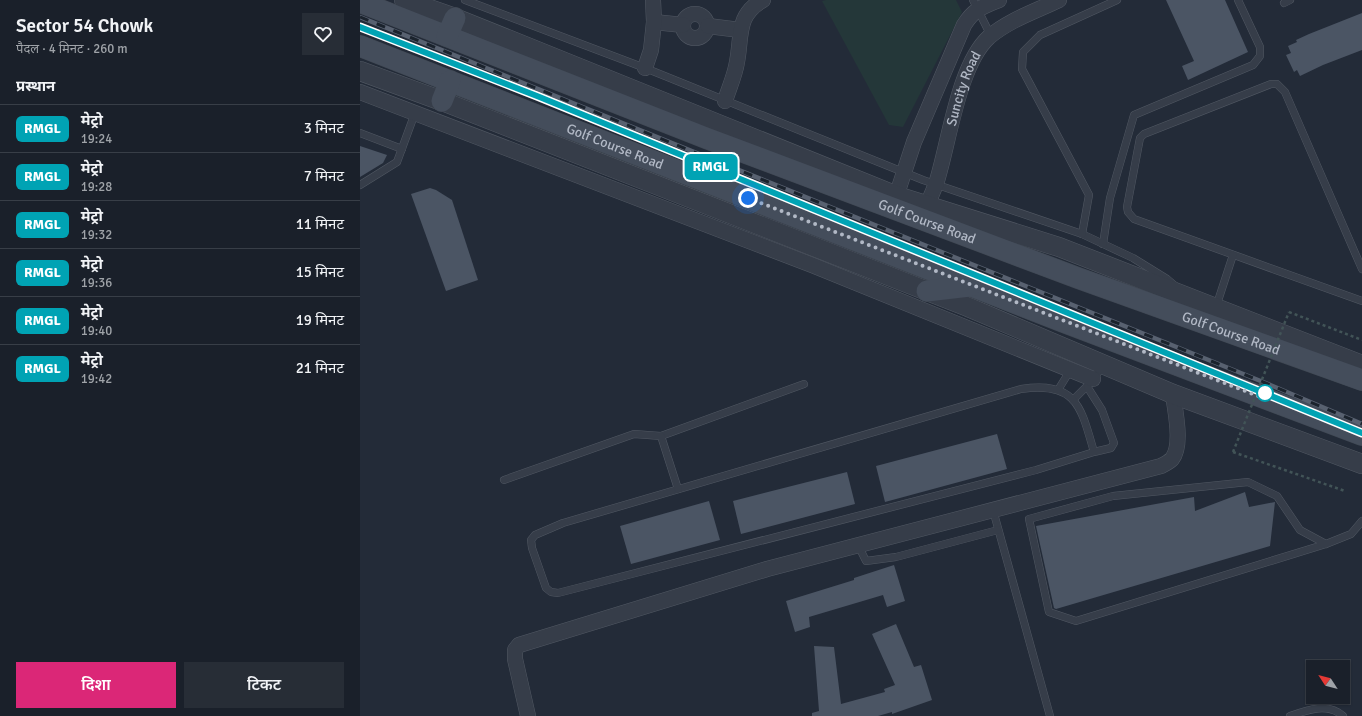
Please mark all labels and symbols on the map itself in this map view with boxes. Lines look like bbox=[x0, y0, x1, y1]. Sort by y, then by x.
street label: Suncity Road bbox=[942, 48, 984, 128]
street label: Golf Course Road bbox=[564, 119, 666, 173]
line badge: RMGL bbox=[683, 154, 739, 180]
your location bbox=[738, 188, 758, 208]
street label: Golf Course Road bbox=[876, 195, 978, 247]
street label: Golf Course Road bbox=[1180, 308, 1282, 358]
unlabelled marker bbox=[1256, 384, 1274, 402]
north arrow bbox=[1306, 660, 1350, 704]

